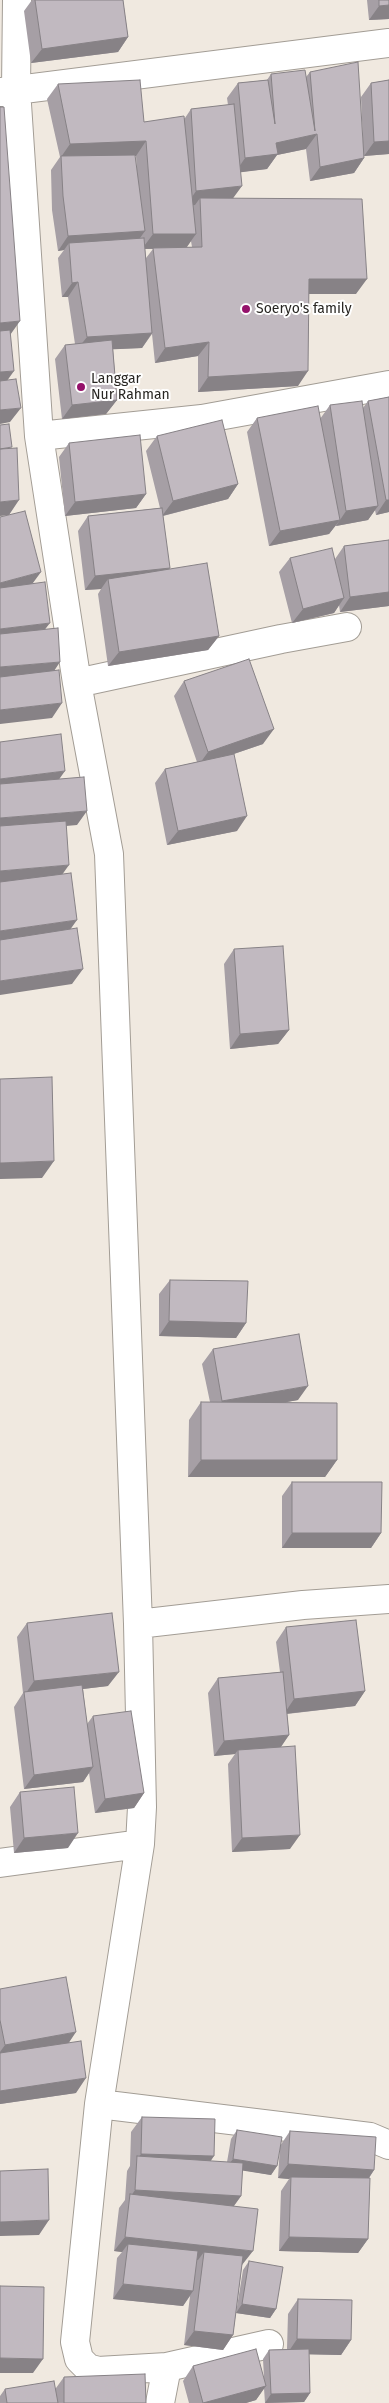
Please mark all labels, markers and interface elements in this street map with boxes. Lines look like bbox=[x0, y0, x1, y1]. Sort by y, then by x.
place label: Soeryo's family bbox=[256, 301, 352, 317]
marker: Soeryo's family bbox=[240, 303, 252, 315]
place label: Langgar Nur Rahman bbox=[91, 371, 170, 404]
marker: Langgar Nur Rahman bbox=[75, 381, 87, 393]

